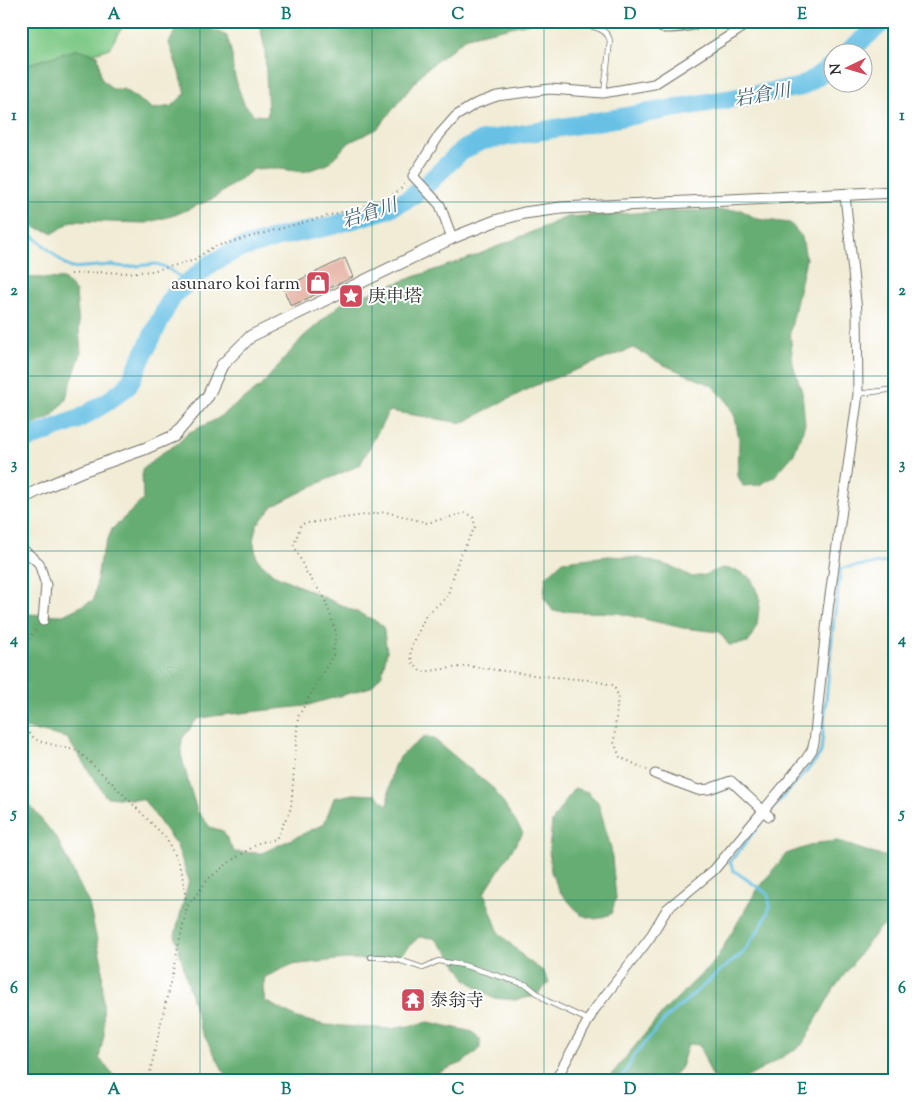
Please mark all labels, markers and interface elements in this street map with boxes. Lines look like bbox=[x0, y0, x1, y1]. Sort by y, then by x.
text: A bbox=[108, 4, 121, 27]
text: B bbox=[281, 4, 291, 27]
text: C bbox=[452, 4, 465, 27]
text: D bbox=[624, 4, 637, 27]
text: E bbox=[797, 4, 807, 27]
north arrow bbox=[824, 42, 874, 92]
text: N bbox=[827, 63, 847, 75]
water label: 岩倉川 bbox=[732, 78, 795, 115]
text: 1 bbox=[11, 105, 17, 128]
text: 1 bbox=[899, 105, 905, 128]
water label: 岩倉川 bbox=[338, 192, 403, 236]
shop icon: asunaro koi farm bbox=[305, 270, 331, 296]
place label: asunaro koi farm bbox=[171, 272, 300, 298]
text: 2 bbox=[10, 280, 18, 303]
text: 2 bbox=[898, 280, 906, 303]
place icon: 庚申塔 bbox=[338, 283, 364, 309]
place label: 庚申塔 bbox=[368, 285, 422, 311]
text: 3 bbox=[11, 454, 18, 477]
text: 3 bbox=[899, 454, 906, 477]
text: 4 bbox=[9, 629, 18, 652]
text: 4 bbox=[897, 629, 906, 652]
text: 5 bbox=[9, 803, 17, 826]
text: 5 bbox=[897, 803, 905, 826]
text: 6 bbox=[10, 978, 18, 1001]
text: 6 bbox=[898, 978, 906, 1001]
temple icon: 泰翁寺 bbox=[400, 987, 426, 1013]
place label: 泰翁寺 bbox=[430, 989, 484, 1015]
text: A bbox=[108, 1079, 121, 1102]
text: B bbox=[281, 1079, 291, 1102]
text: C bbox=[452, 1079, 465, 1102]
text: D bbox=[624, 1079, 637, 1102]
text: E bbox=[797, 1079, 807, 1102]

